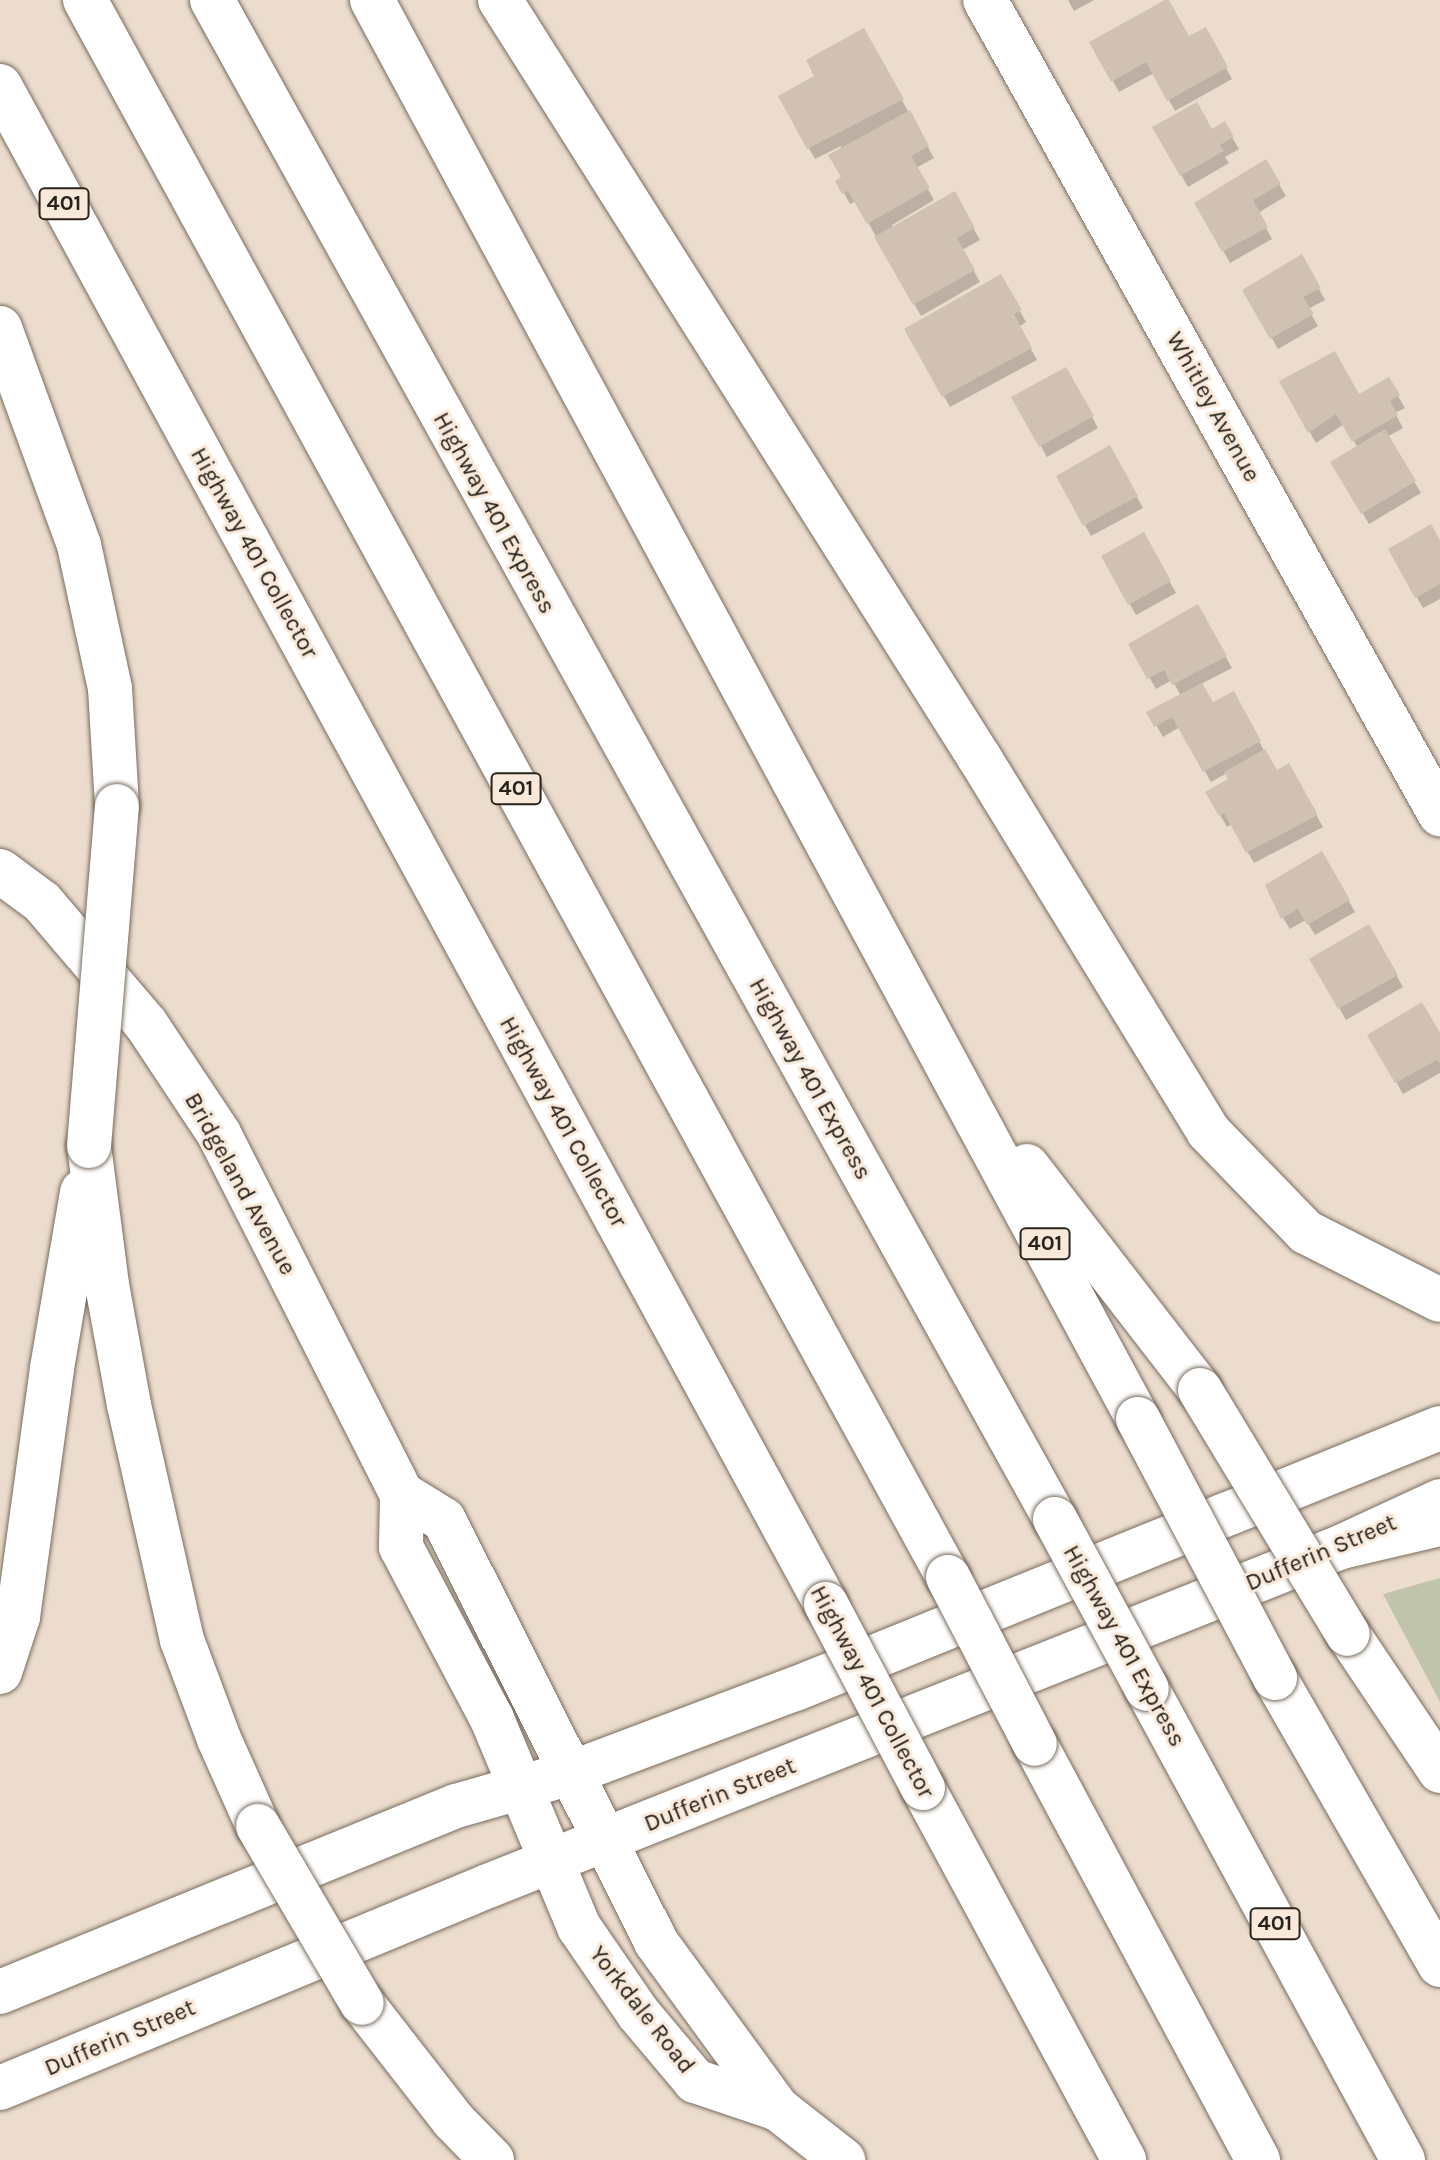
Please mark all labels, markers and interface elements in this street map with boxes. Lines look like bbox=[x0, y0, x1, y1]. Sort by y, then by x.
road number: 401 bbox=[38, 186, 90, 222]
street label: Whitley Avenue bbox=[1160, 327, 1266, 487]
street label: Highway 401 Express bbox=[427, 407, 561, 619]
street label: Highway 401 Collector bbox=[184, 442, 324, 664]
road number: 401 bbox=[490, 771, 542, 807]
street label: Highway 401 Express bbox=[743, 973, 877, 1185]
street label: Highway 401 Collector bbox=[493, 1011, 633, 1233]
street label: Bridgeland Avenue bbox=[178, 1088, 302, 1280]
road number: 401 bbox=[1019, 1226, 1071, 1262]
street label: Dufferin Street bbox=[1241, 1508, 1401, 1598]
street label: Highway 401 Express bbox=[1057, 1540, 1191, 1752]
street label: Highway 401 Collector bbox=[804, 1581, 940, 1803]
street label: Dufferin Street bbox=[640, 1751, 800, 1839]
road number: 401 bbox=[1249, 1906, 1301, 1942]
street label: Yorkdale Road bbox=[583, 1940, 701, 2080]
street label: Dufferin Street bbox=[40, 1993, 200, 2083]

